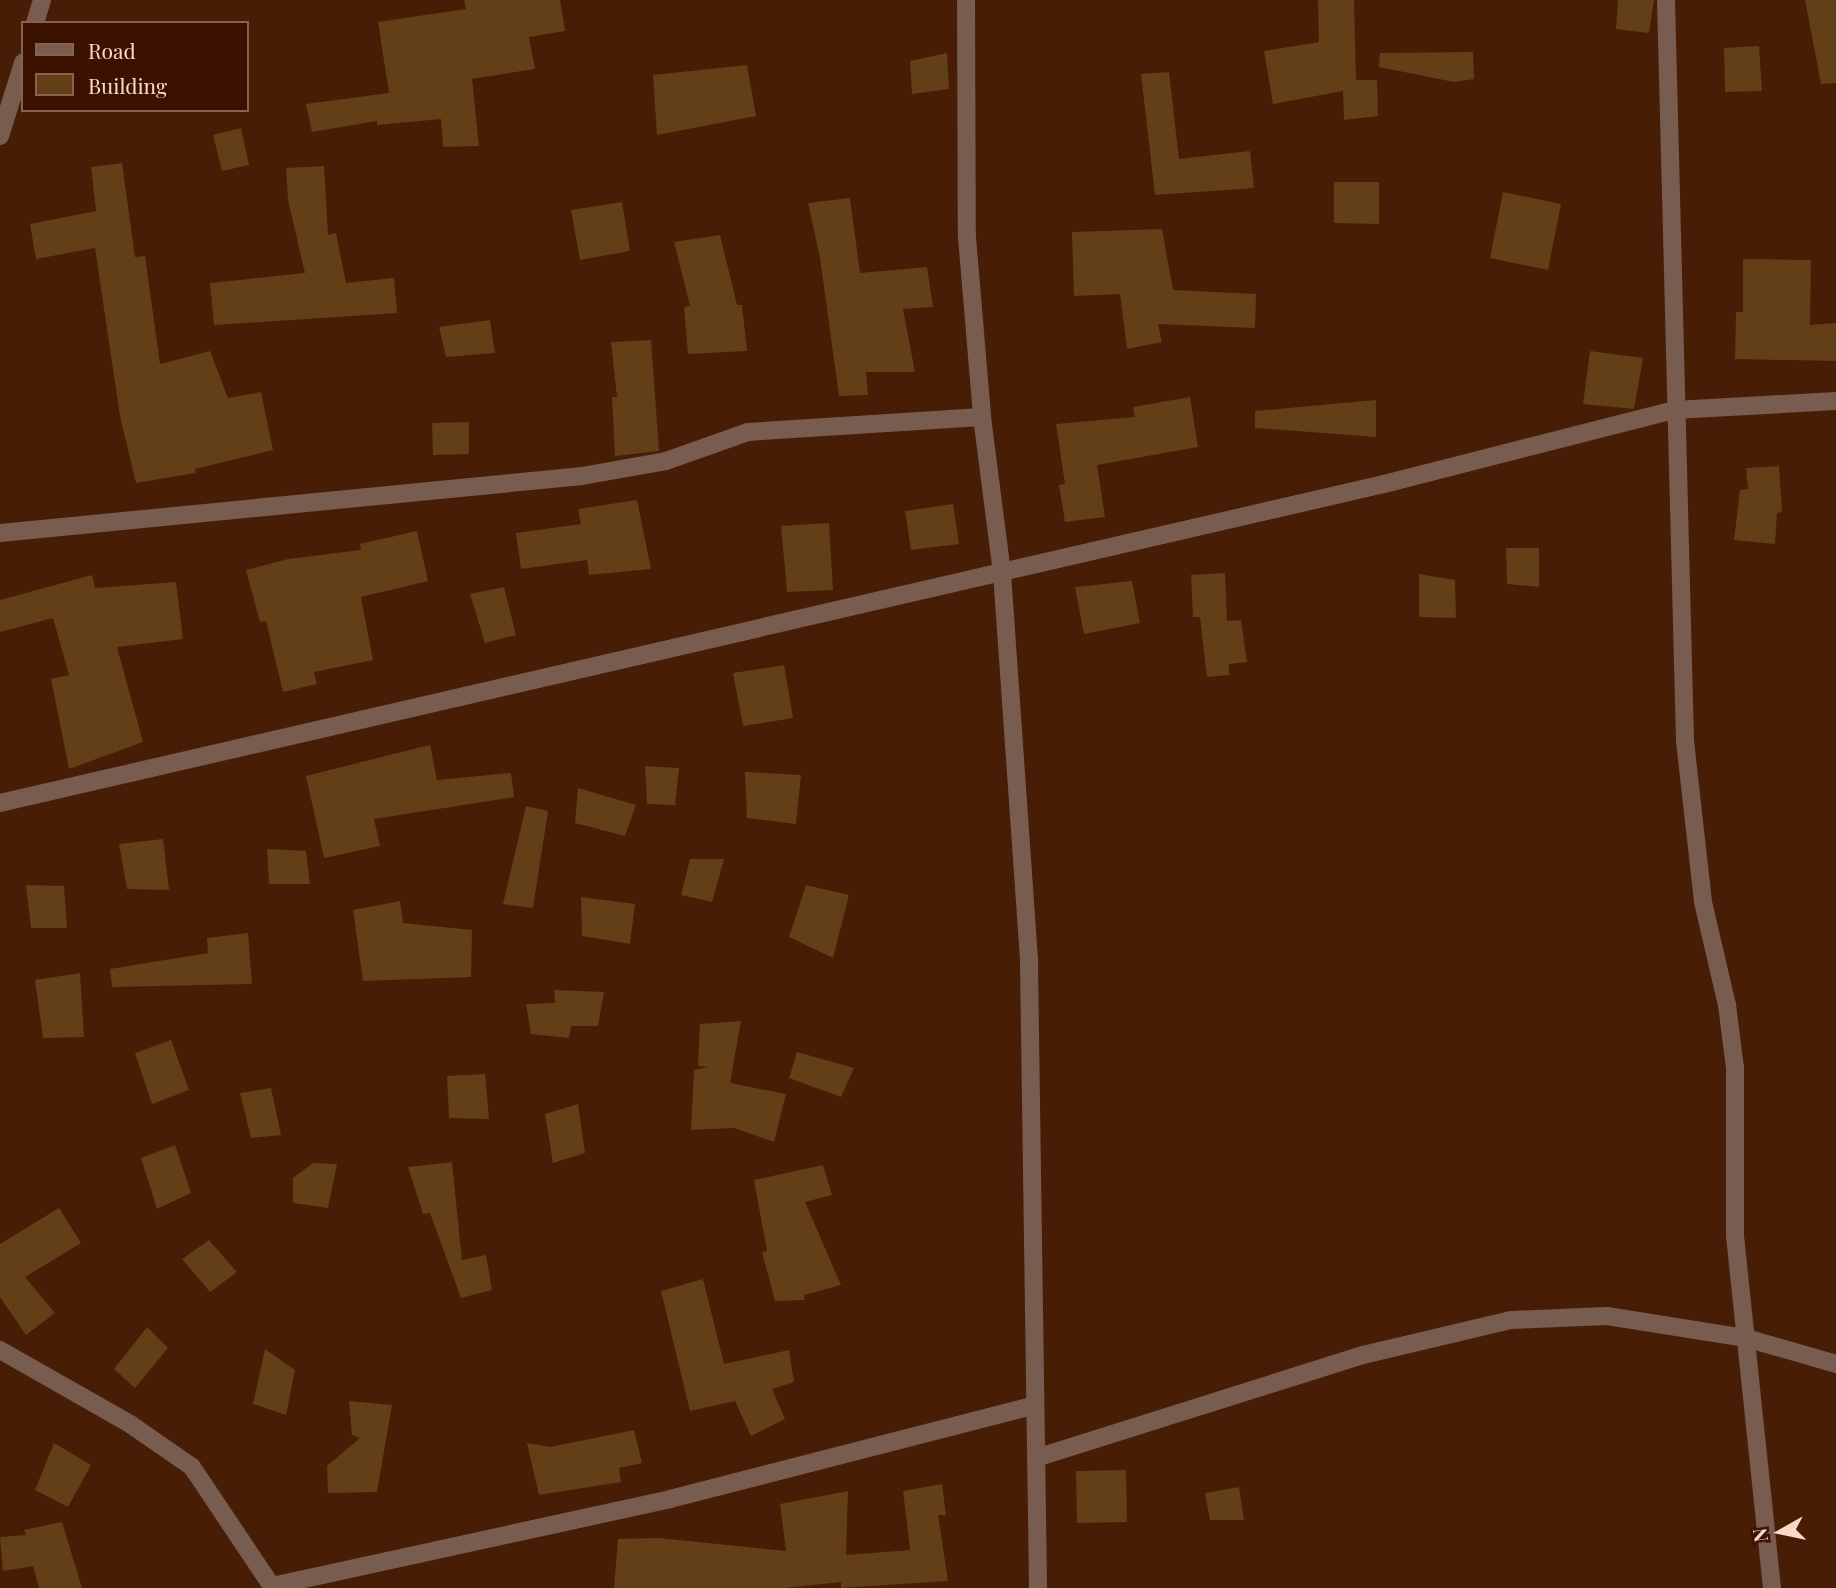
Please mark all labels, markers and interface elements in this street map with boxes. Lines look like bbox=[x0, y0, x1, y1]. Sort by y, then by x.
legend bbox=[21, 21, 248, 112]
text: Road bbox=[88, 36, 136, 64]
text: Building bbox=[88, 71, 167, 99]
north arrow bbox=[1745, 1497, 1815, 1567]
text: N bbox=[1745, 1526, 1773, 1544]

